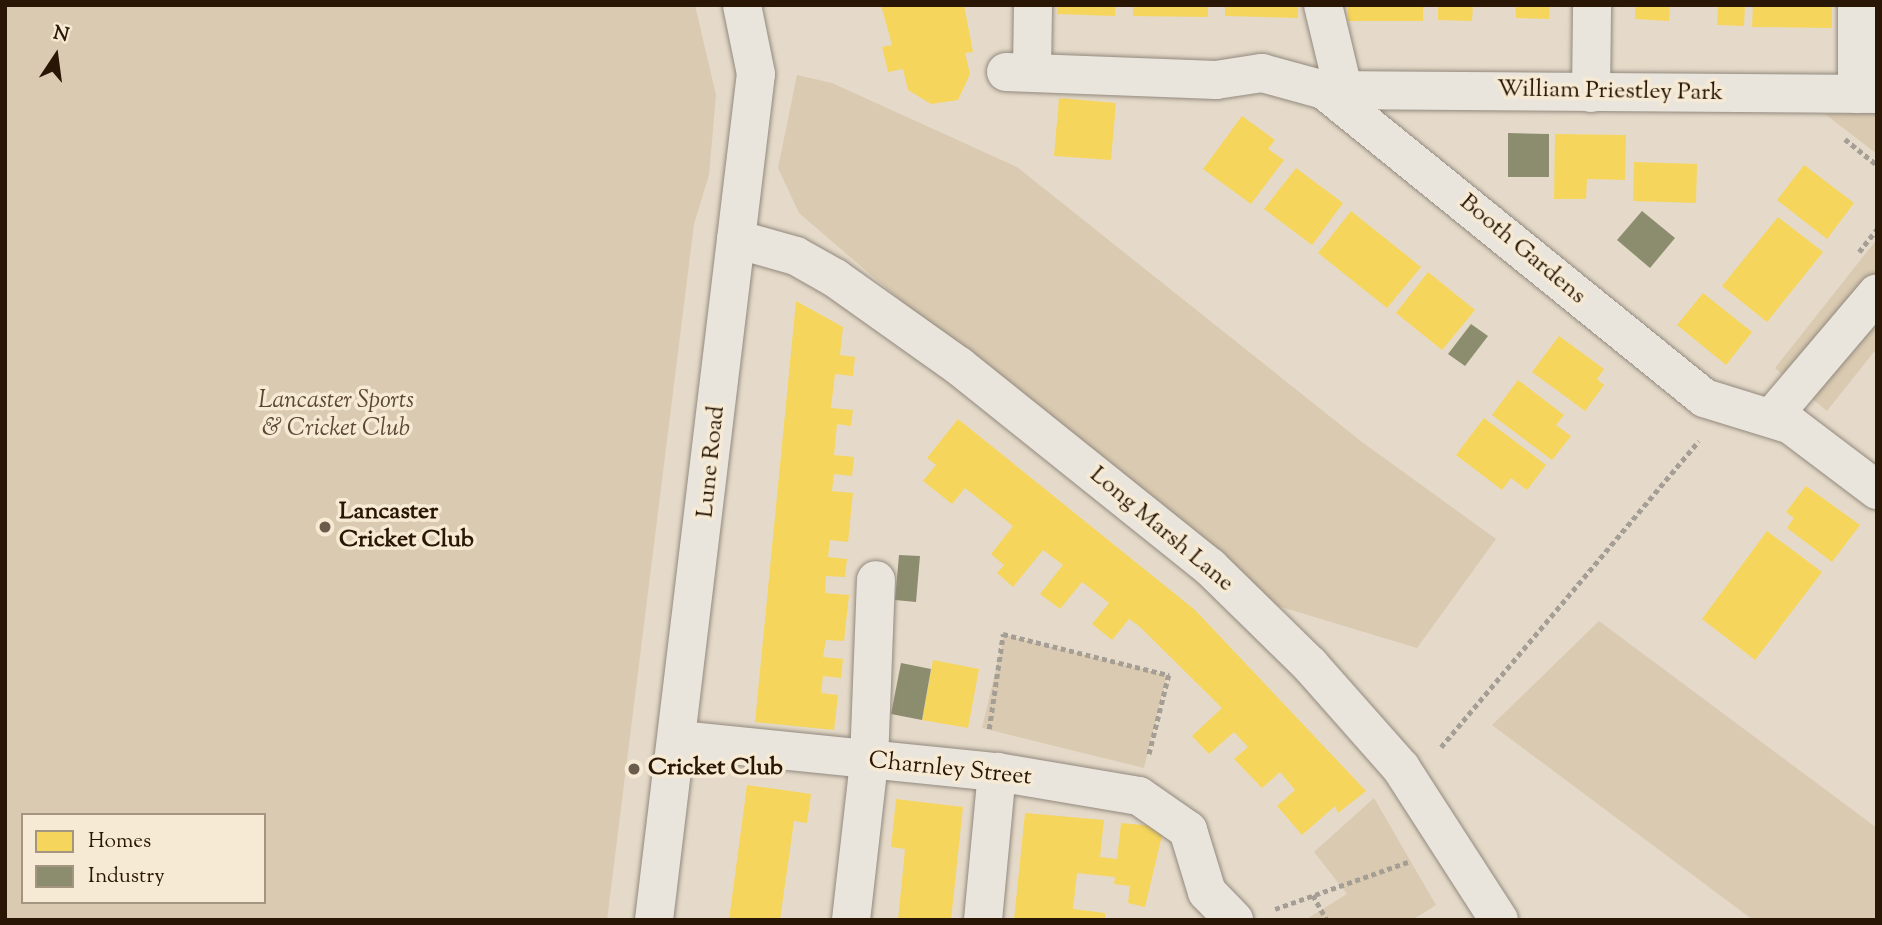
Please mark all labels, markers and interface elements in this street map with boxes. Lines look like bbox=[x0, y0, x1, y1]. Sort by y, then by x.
text: N bbox=[50, 20, 71, 50]
north arrow bbox=[21, 21, 91, 91]
street label: William Priestley Park bbox=[1497, 76, 1723, 108]
street label: Booth Gardens bbox=[1453, 189, 1591, 311]
park label: Lancaster Sports & Cricket Club bbox=[258, 388, 414, 444]
street label: Lune Road bbox=[692, 405, 732, 519]
street label: Long Marsh Lane bbox=[1083, 461, 1239, 599]
place label: Lancaster Cricket Club bbox=[339, 499, 474, 555]
marker: Lancaster Cricket Club bbox=[317, 519, 333, 535]
street label: Charnley Street bbox=[867, 747, 1033, 793]
place label: Cricket Club bbox=[648, 755, 783, 783]
marker: Cricket Club bbox=[626, 761, 642, 777]
legend bbox=[21, 813, 266, 904]
text: Homes bbox=[88, 827, 151, 857]
text: Industry bbox=[88, 862, 165, 892]

